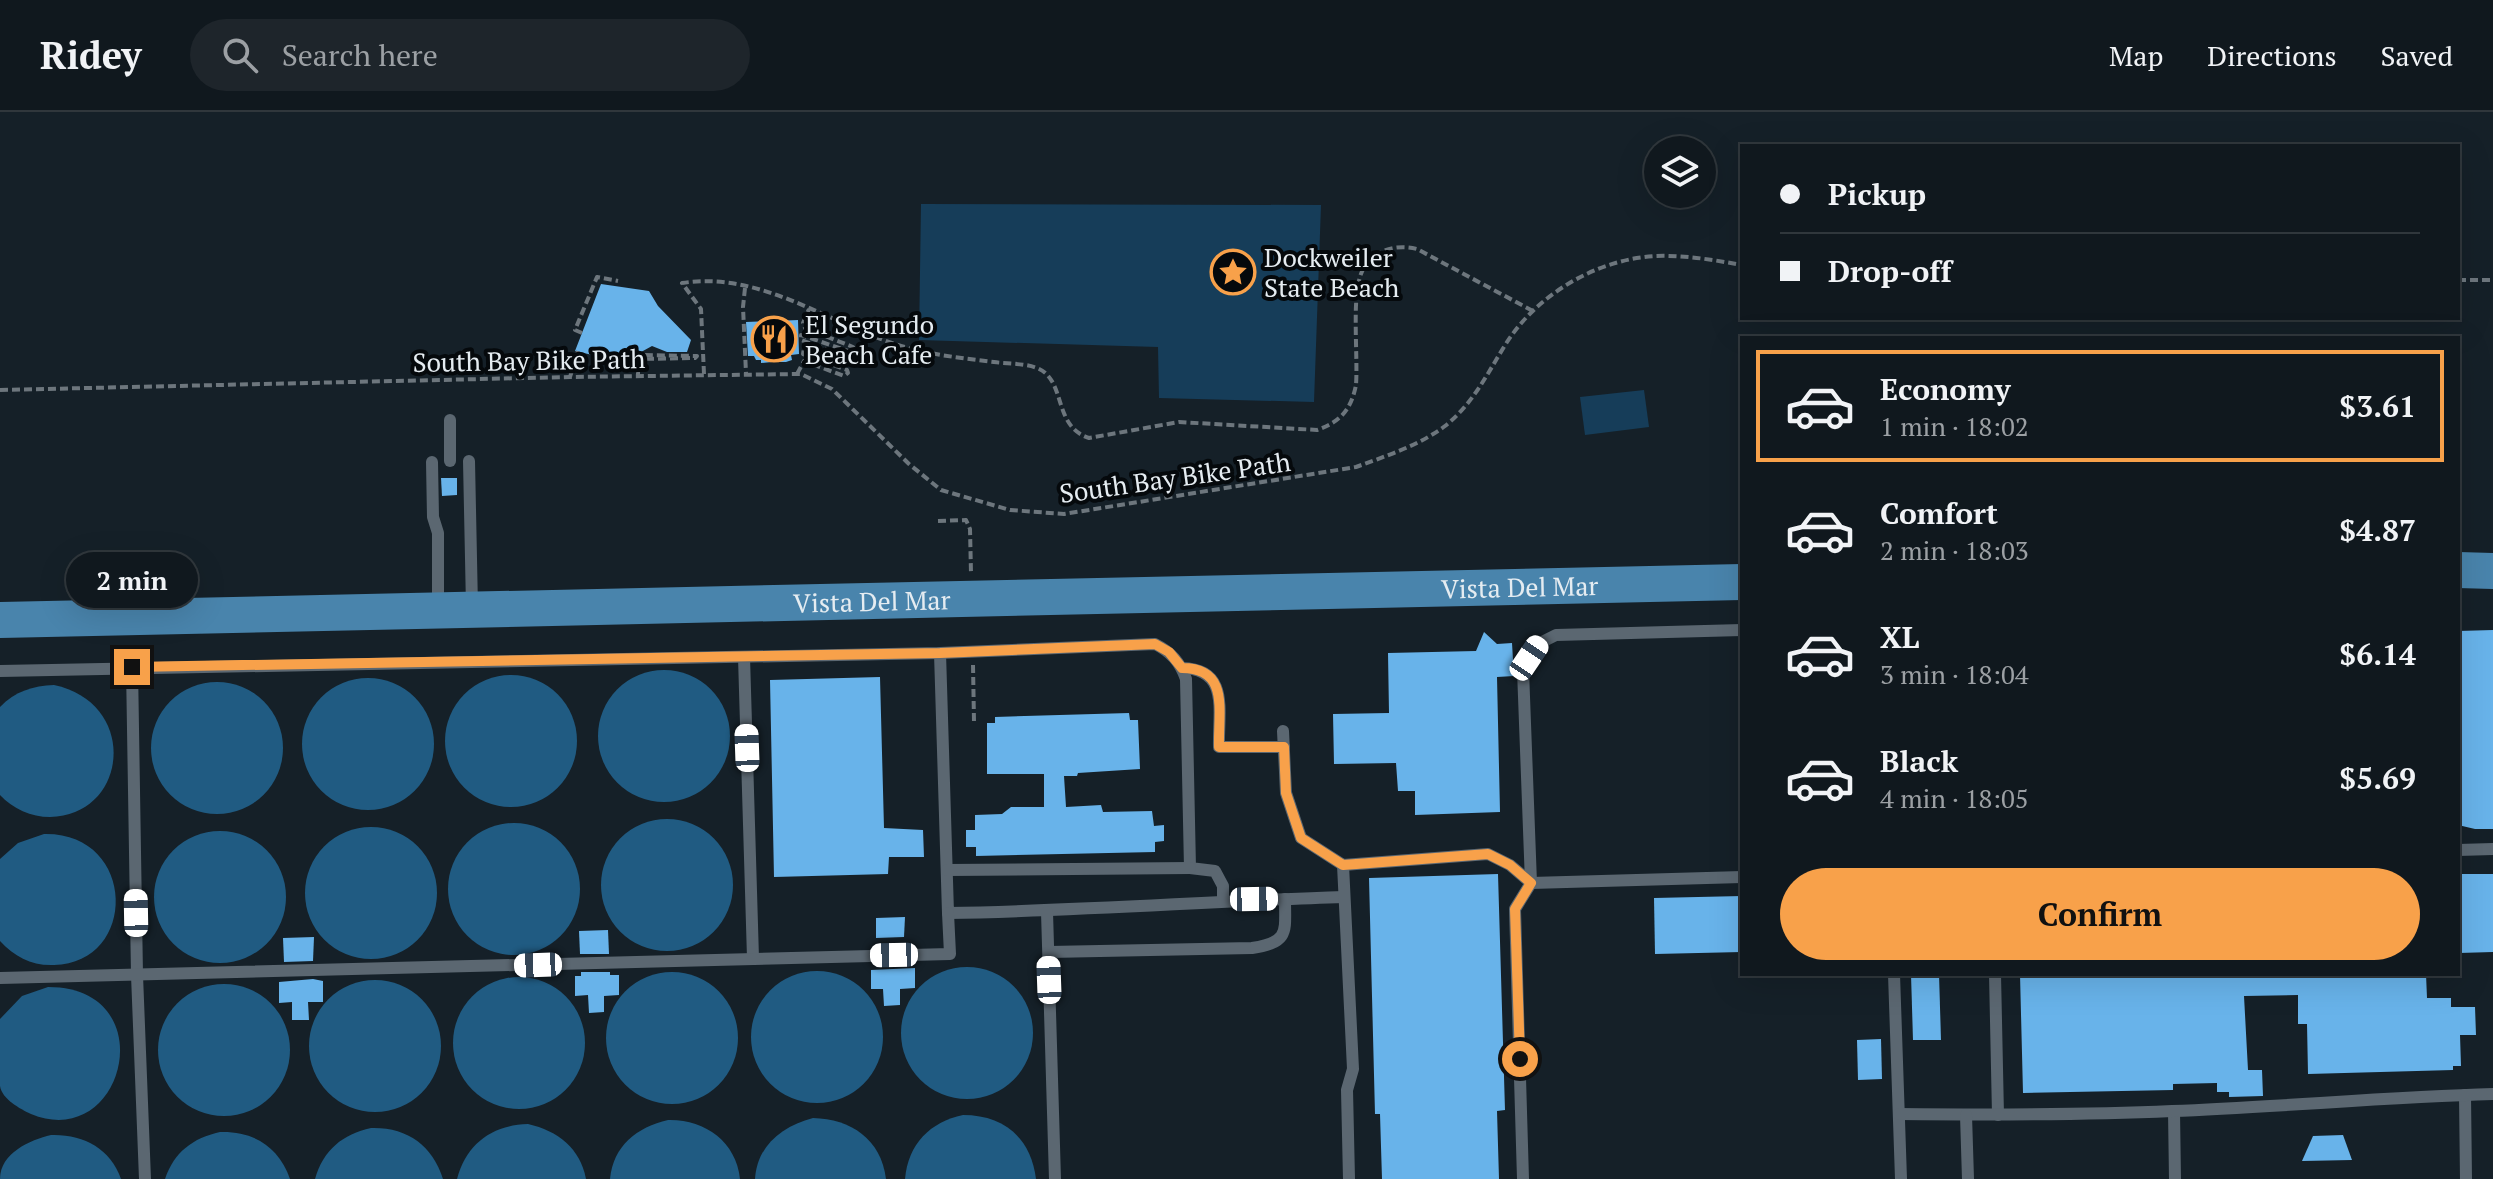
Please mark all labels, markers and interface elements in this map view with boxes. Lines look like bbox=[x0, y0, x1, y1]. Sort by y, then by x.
search box bbox=[190, 19, 750, 91]
text: Ridey bbox=[40, 30, 142, 80]
icon: search bbox=[218, 33, 262, 77]
text: Search here bbox=[282, 35, 438, 75]
text: Map bbox=[2109, 37, 2163, 74]
text: Directions bbox=[2207, 37, 2337, 74]
text: Saved bbox=[2381, 37, 2453, 74]
map controls bbox=[1644, 136, 1716, 208]
button: layers bbox=[1644, 136, 1716, 208]
text: Pickup bbox=[1828, 174, 1926, 214]
place label: Dockweiler State Beach bbox=[1264, 240, 1399, 304]
place icon: Dockweiler State Beach bbox=[1209, 248, 1257, 296]
text: Drop-off bbox=[1828, 251, 1952, 291]
place label: El Segundo Beach Cafe bbox=[805, 307, 934, 371]
restaurant icon: El Segundo Beach Cafe bbox=[750, 315, 798, 363]
street label: South Bay Bike Path bbox=[412, 341, 646, 379]
text: Economy bbox=[1880, 369, 2011, 409]
icon: car bbox=[1784, 370, 1856, 442]
text: $3.61 bbox=[2339, 386, 2416, 426]
text: 1 min · 18:02 bbox=[1880, 409, 2029, 443]
street label: South Bay Bike Path bbox=[1057, 444, 1293, 510]
text: Comfort bbox=[1880, 493, 1998, 533]
icon: car bbox=[1784, 494, 1856, 566]
text: $4.87 bbox=[2339, 510, 2416, 550]
text: 2 min · 18:03 bbox=[1880, 533, 2029, 567]
callout: 2 min bbox=[66, 551, 198, 607]
text: 2 min bbox=[96, 563, 168, 597]
street label: Vista Del Mar bbox=[1441, 568, 1599, 606]
street label: Vista Del Mar bbox=[793, 582, 951, 620]
text: XL bbox=[1880, 617, 1919, 657]
icon: car bbox=[1784, 618, 1856, 690]
car bbox=[1506, 631, 1552, 685]
text: $6.14 bbox=[2339, 634, 2416, 674]
route end bbox=[114, 649, 150, 685]
text: 3 min · 18:04 bbox=[1880, 657, 2029, 691]
car bbox=[734, 724, 760, 772]
text: Black bbox=[1880, 741, 1958, 781]
icon: car bbox=[1784, 742, 1856, 814]
text: $5.69 bbox=[2339, 758, 2416, 798]
text: 4 min · 18:05 bbox=[1880, 781, 2029, 815]
button: Confirm bbox=[1780, 868, 2420, 960]
car bbox=[1230, 887, 1278, 911]
car bbox=[124, 889, 148, 937]
car bbox=[870, 943, 918, 967]
car bbox=[514, 952, 562, 978]
car bbox=[1036, 956, 1062, 1004]
route start bbox=[1502, 1041, 1538, 1077]

